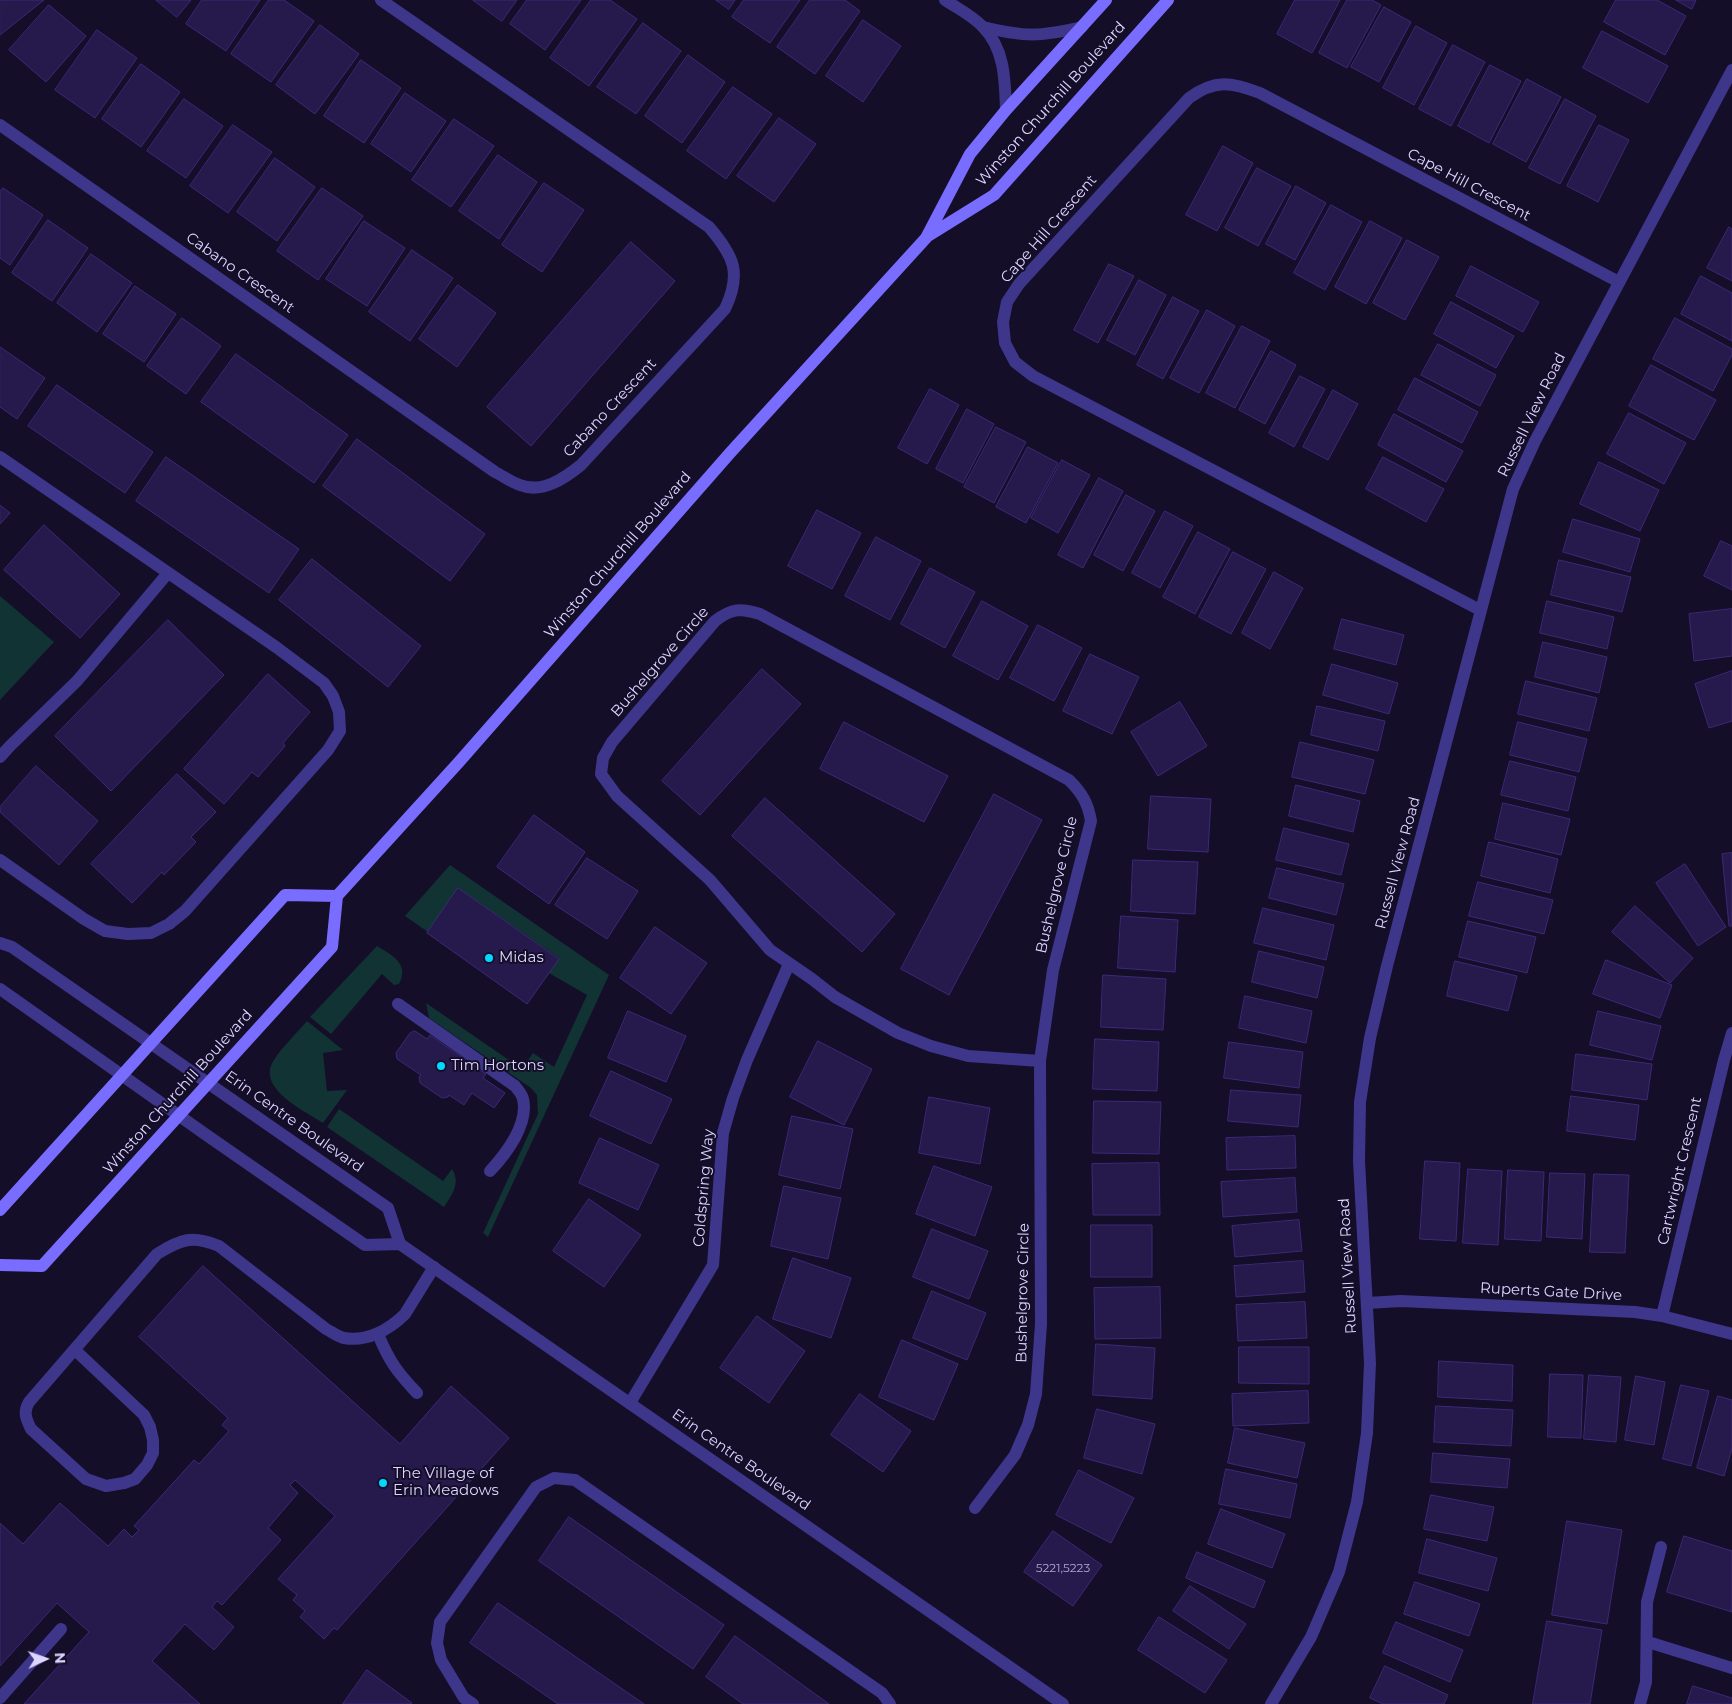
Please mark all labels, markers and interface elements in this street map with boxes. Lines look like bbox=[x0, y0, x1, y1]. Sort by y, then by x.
street label: Winston Churchill Boulevard bbox=[972, 18, 1130, 190]
street label: Cape Hill Crescent bbox=[1404, 145, 1534, 225]
street label: Cape Hill Crescent bbox=[997, 171, 1101, 287]
street label: Cabano Crescent bbox=[182, 229, 298, 317]
street label: Russell View Road bbox=[1494, 350, 1570, 480]
street label: Cabano Crescent bbox=[560, 355, 660, 461]
street label: Winston Churchill Boulevard bbox=[541, 468, 695, 642]
street label: Bushelgrove Circle bbox=[607, 603, 713, 721]
street label: Russell View Road bbox=[1372, 795, 1424, 931]
street label: Bushelgrove Circle bbox=[1032, 815, 1082, 955]
place label: Midas bbox=[499, 949, 544, 967]
marker: Midas bbox=[483, 952, 495, 964]
street label: Winston Churchill Boulevard bbox=[99, 1006, 257, 1178]
place label: Tim Hortons bbox=[451, 1057, 544, 1075]
marker: Tim Hortons bbox=[435, 1060, 447, 1072]
street label: Erin Centre Boulevard bbox=[221, 1067, 367, 1177]
street label: Cartwright Crescent bbox=[1654, 1095, 1706, 1247]
street label: Coldspring Way bbox=[690, 1128, 718, 1248]
street label: Russell View Road bbox=[1335, 1198, 1361, 1334]
street label: Bushelgrove Circle bbox=[1013, 1223, 1033, 1363]
street label: Ruperts Gate Drive bbox=[1479, 1279, 1623, 1305]
street label: Erin Centre Boulevard bbox=[668, 1405, 814, 1515]
place label: The Village of Erin Meadows bbox=[393, 1465, 499, 1500]
marker: The Village of Erin Meadows bbox=[377, 1477, 389, 1489]
house number: 5221,5223 bbox=[1036, 1561, 1090, 1575]
north arrow bbox=[20, 1634, 70, 1684]
text: N bbox=[51, 1652, 69, 1664]

